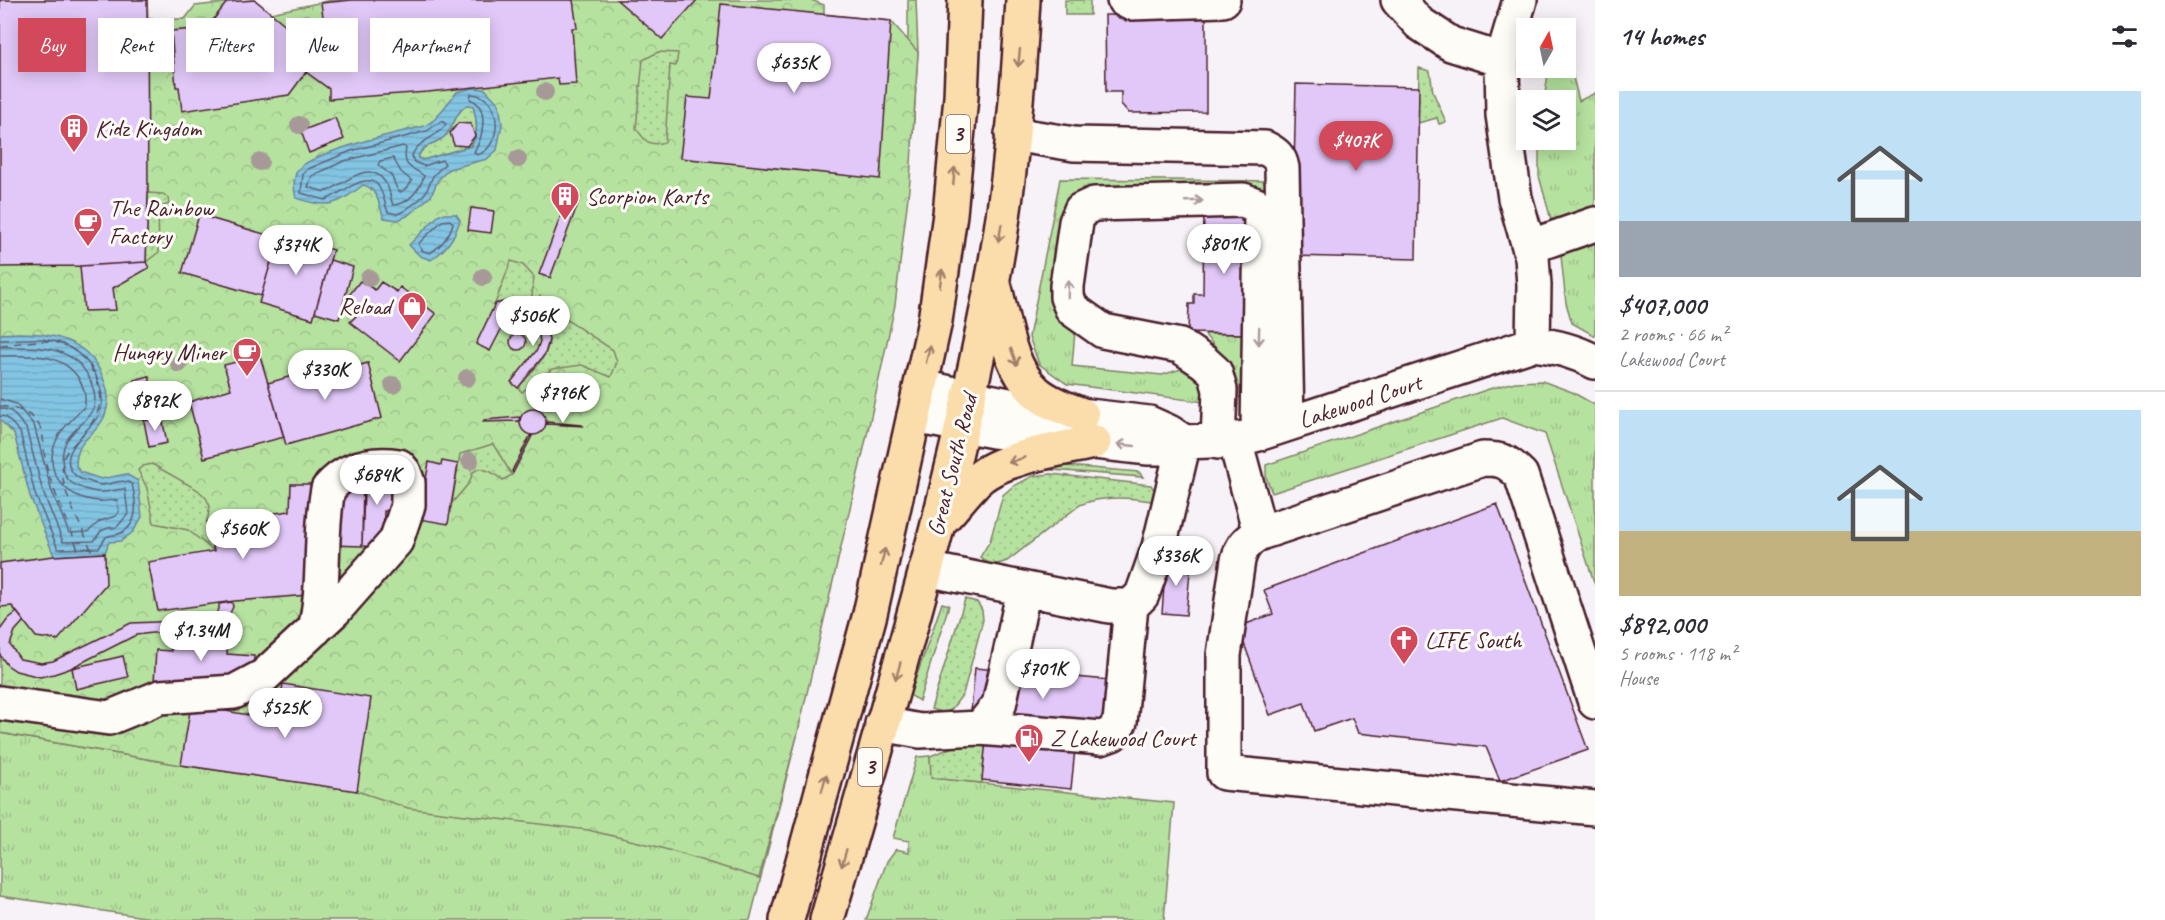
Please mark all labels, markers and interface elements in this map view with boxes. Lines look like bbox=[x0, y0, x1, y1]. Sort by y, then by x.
chip: Buy bbox=[18, 18, 86, 72]
chip: Rent bbox=[98, 18, 174, 72]
chip: Filters bbox=[186, 18, 274, 72]
chip: New bbox=[286, 18, 358, 72]
chip: Apartment bbox=[370, 18, 490, 72]
north arrow bbox=[1516, 18, 1576, 78]
map controls bbox=[1516, 18, 1576, 150]
text: 14 homes bbox=[1619, 20, 1704, 53]
icon: filters bbox=[2108, 20, 2141, 53]
pin: $635K bbox=[752, 43, 836, 94]
one-way arrow bbox=[1013, 48, 1024, 68]
text: $635K bbox=[771, 50, 817, 75]
button: layers bbox=[1516, 90, 1576, 150]
building icon: Kidz Kingdom bbox=[58, 112, 90, 154]
place label: Kidz Kingdom bbox=[95, 113, 202, 143]
road number: 3 bbox=[946, 115, 970, 153]
pin: $407K bbox=[1314, 121, 1398, 172]
text: $407K bbox=[1333, 128, 1379, 153]
icon: home bbox=[1826, 130, 1934, 238]
one-way arrow bbox=[949, 167, 960, 187]
building icon: Scorpion Karts bbox=[549, 180, 581, 222]
place label: Scorpion Karts bbox=[586, 181, 711, 211]
place label: The Rainbow Factory bbox=[109, 193, 215, 251]
one-way arrow bbox=[1183, 195, 1203, 207]
cafe icon: The Rainbow Factory bbox=[72, 206, 104, 248]
one-way arrow bbox=[994, 223, 1005, 243]
pin: $801K bbox=[1182, 224, 1266, 275]
pin: $374K bbox=[254, 225, 338, 276]
text: $801K bbox=[1201, 231, 1247, 256]
text: $374K bbox=[273, 232, 319, 257]
one-way arrow bbox=[936, 269, 947, 288]
one-way arrow bbox=[1062, 280, 1074, 300]
text: $407,000 bbox=[1619, 289, 1706, 322]
shop icon: Reload bbox=[396, 290, 428, 332]
place label: Reload bbox=[339, 291, 395, 321]
pin: $506K bbox=[491, 296, 575, 347]
text: $506K bbox=[510, 303, 556, 328]
text: 2 rooms · 66 m² bbox=[1619, 322, 1727, 347]
one-way arrow bbox=[1253, 325, 1265, 345]
cafe icon: Hungry Miner bbox=[231, 336, 263, 378]
place label: Hungry Miner bbox=[112, 337, 228, 367]
one-way arrow bbox=[923, 345, 934, 364]
one-way arrow bbox=[1009, 347, 1020, 366]
text: Lakewood Court bbox=[1619, 347, 1725, 372]
pin: $330K bbox=[283, 350, 367, 401]
text: $330K bbox=[302, 357, 348, 382]
street label: Lakewood Court bbox=[1295, 366, 1427, 435]
pin: $796K bbox=[521, 373, 605, 424]
text: $796K bbox=[540, 380, 586, 405]
pin: $892K bbox=[113, 381, 197, 432]
text: $892K bbox=[132, 388, 178, 413]
street label: Great South Road bbox=[920, 388, 985, 539]
one-way arrow bbox=[1117, 440, 1137, 451]
icon: home bbox=[1826, 449, 1934, 557]
pin: $684K bbox=[335, 455, 419, 506]
one-way arrow bbox=[1008, 456, 1027, 467]
text: $684K bbox=[354, 462, 400, 487]
pin: $560K bbox=[201, 509, 285, 560]
text: $560K bbox=[220, 516, 266, 541]
pin: $336K bbox=[1134, 536, 1218, 587]
text: $336K bbox=[1153, 543, 1199, 568]
one-way arrow bbox=[877, 547, 889, 566]
text: $892,000 bbox=[1619, 608, 1706, 641]
pin: $1.34M bbox=[152, 611, 250, 662]
text: $1.34M bbox=[174, 618, 228, 643]
church icon: LIFE South bbox=[1388, 624, 1420, 666]
place label: LIFE South bbox=[1425, 625, 1522, 655]
text: 5 rooms · 118 m² bbox=[1619, 641, 1736, 666]
pin: $701K bbox=[1001, 649, 1085, 700]
text: $701K bbox=[1020, 656, 1066, 681]
one-way arrow bbox=[891, 661, 903, 680]
text: House bbox=[1619, 666, 1658, 691]
pin: $525K bbox=[243, 688, 327, 739]
text: $525K bbox=[262, 695, 308, 720]
fuel station icon: Z Lakewood Court bbox=[1013, 722, 1045, 764]
place label: Z Lakewood Court bbox=[1050, 723, 1198, 753]
road number: 3 bbox=[858, 748, 882, 786]
one-way arrow bbox=[819, 773, 830, 792]
one-way arrow bbox=[838, 848, 849, 867]

